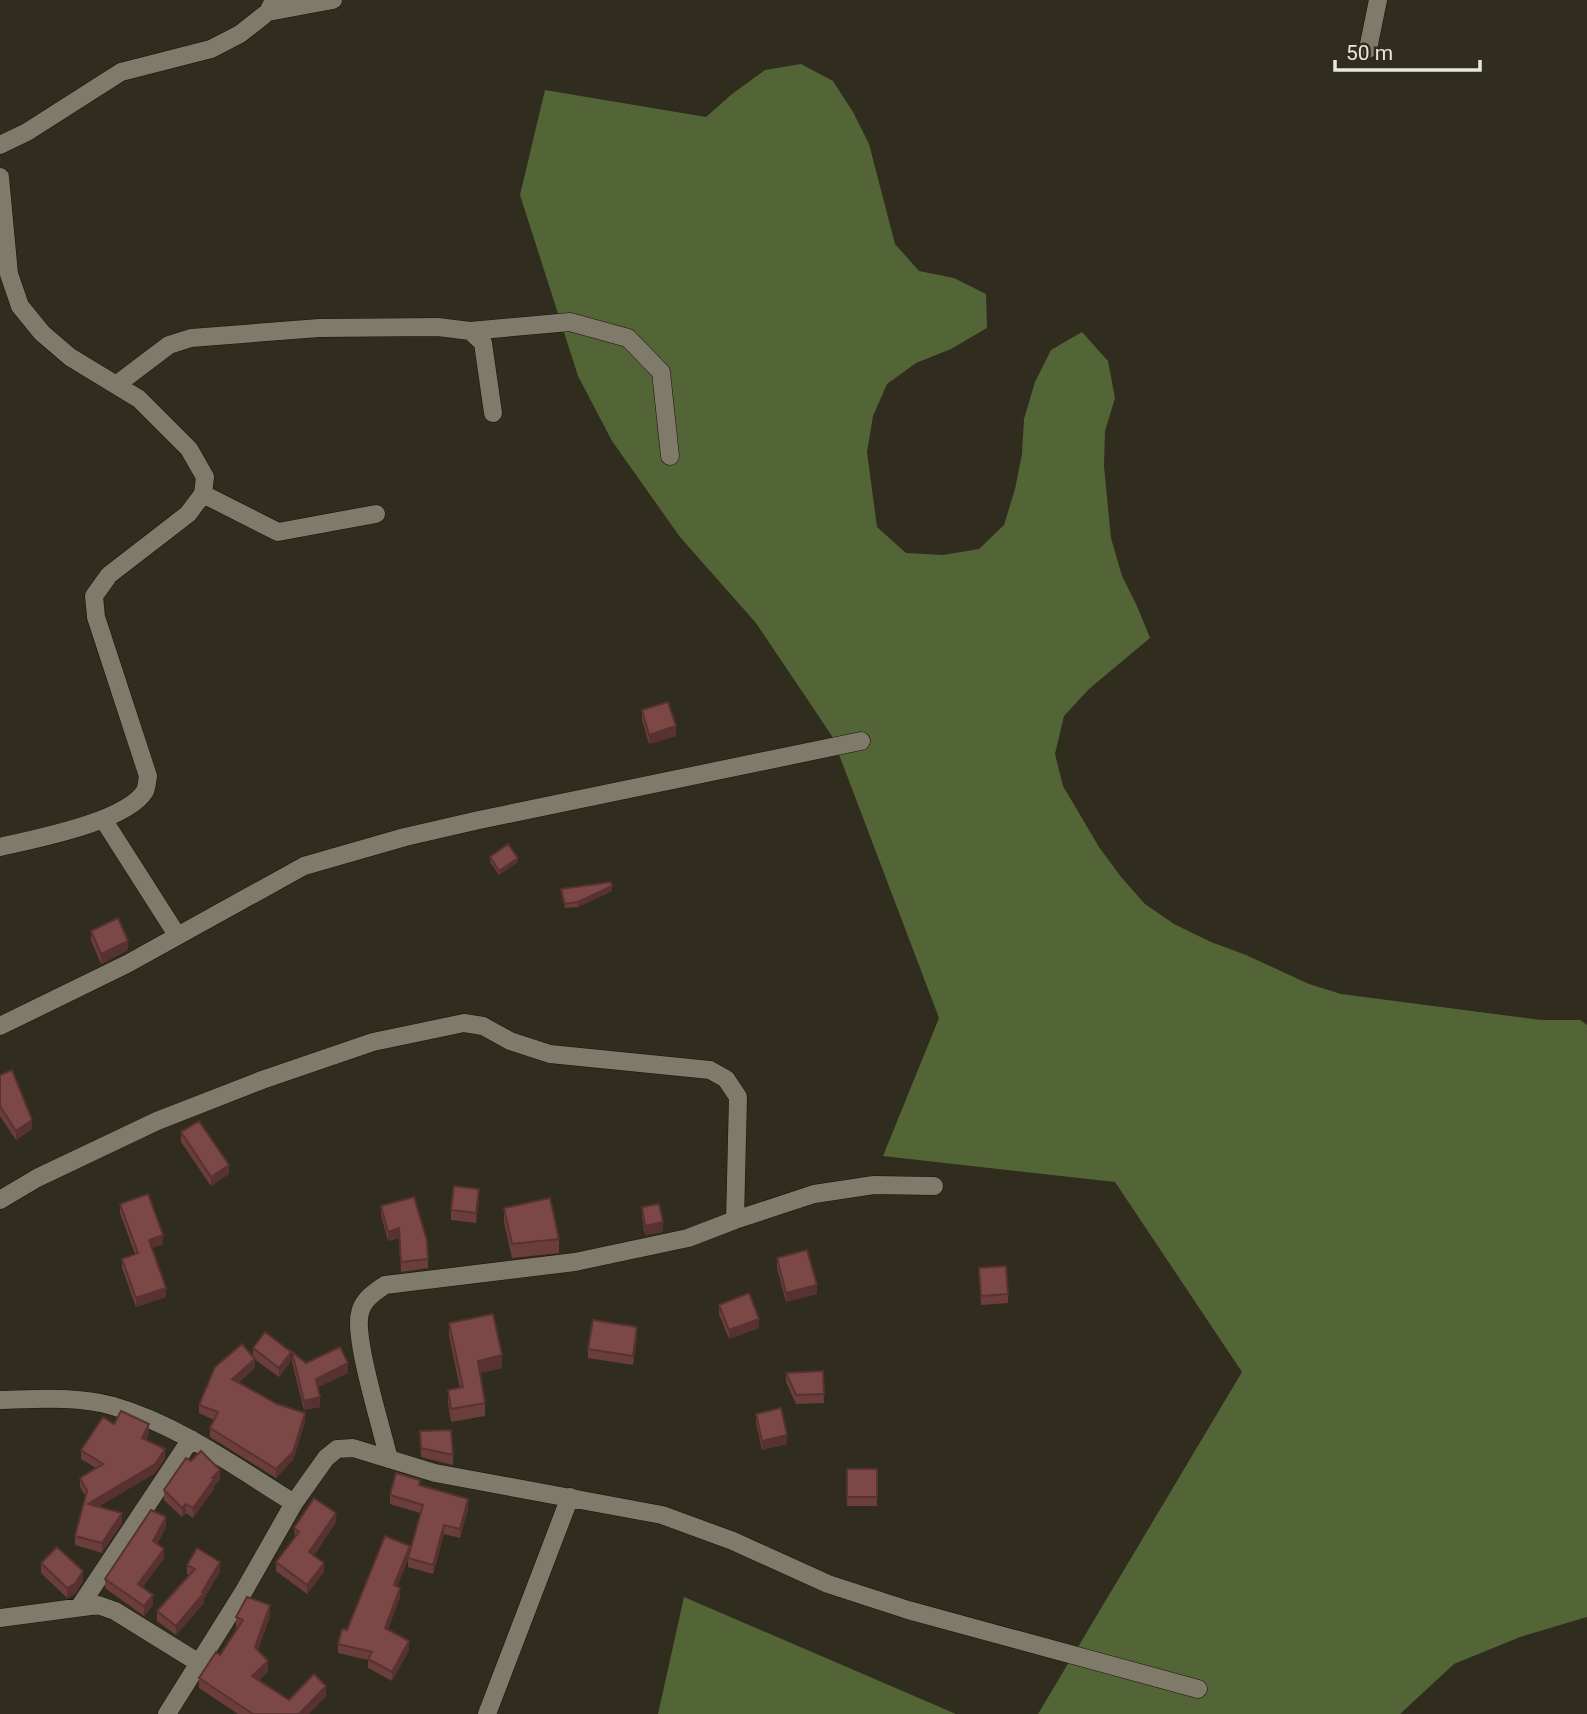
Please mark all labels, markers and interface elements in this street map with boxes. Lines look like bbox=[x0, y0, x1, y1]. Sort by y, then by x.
scale bar bbox=[1335, 28, 1480, 72]
text: 50 m bbox=[1346, 41, 1393, 65]

